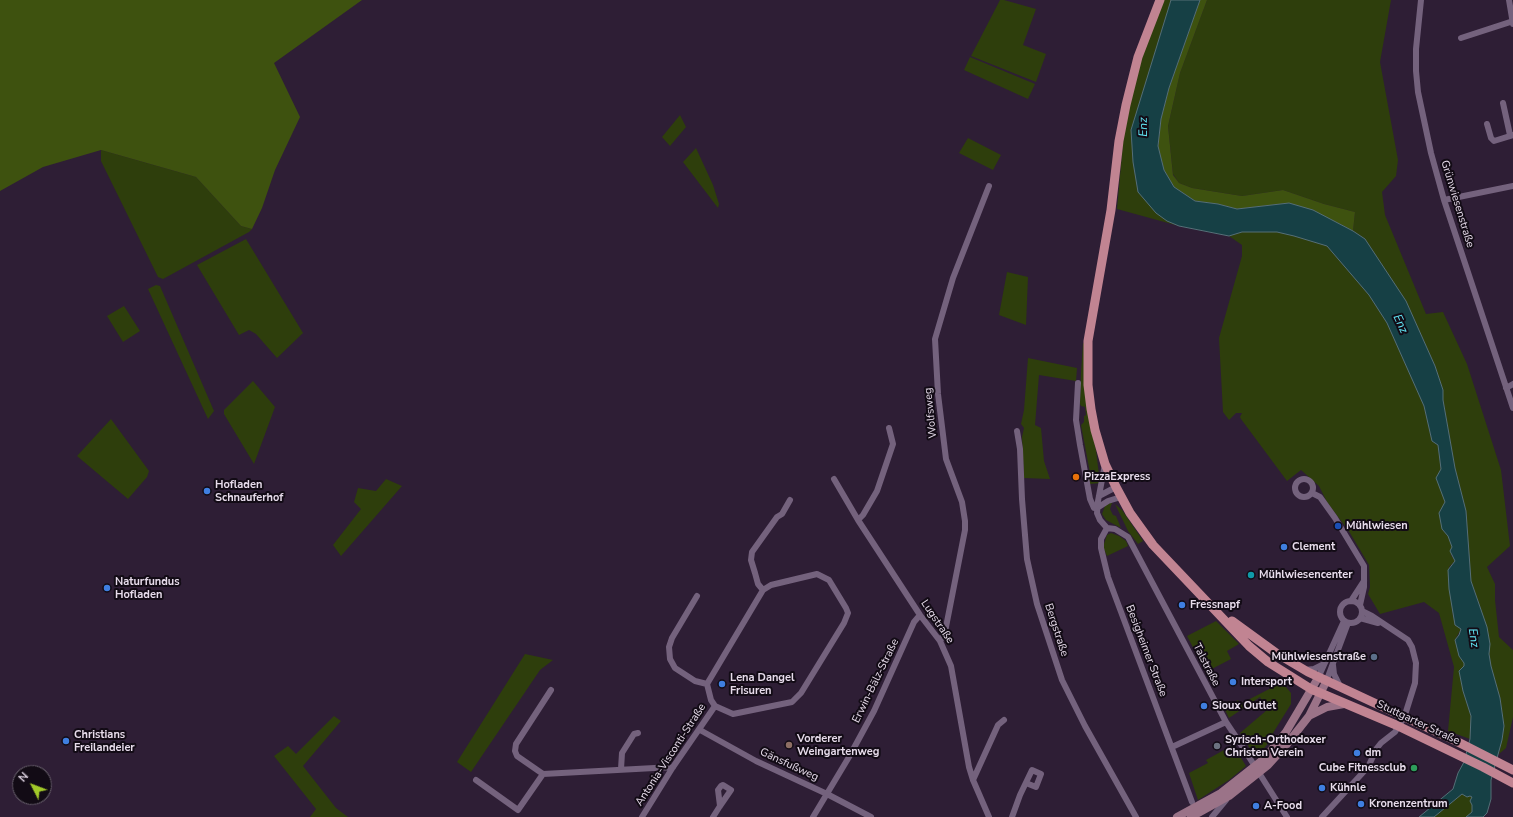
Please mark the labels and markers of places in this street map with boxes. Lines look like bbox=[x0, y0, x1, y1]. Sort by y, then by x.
place label: PizzaExpress bbox=[1084, 470, 1150, 484]
marker: PizzaExpress bbox=[1071, 472, 1081, 482]
place label: Hofladen Schnauferhof bbox=[215, 478, 283, 504]
marker: Hofladen Schnauferhof bbox=[202, 486, 212, 496]
place label: Mühlwiesen bbox=[1346, 519, 1408, 533]
marker: Mühlwiesen bbox=[1333, 521, 1343, 531]
place label: Clement bbox=[1292, 540, 1335, 554]
marker: Clement bbox=[1279, 542, 1289, 552]
place label: Mühlwiesencenter bbox=[1259, 568, 1353, 582]
marker: Mühlwiesencenter bbox=[1246, 570, 1256, 580]
place label: Naturfundus Hofladen bbox=[115, 575, 180, 601]
marker: Naturfundus Hofladen bbox=[102, 583, 112, 593]
place label: Fressnapf bbox=[1190, 598, 1240, 612]
marker: Fressnapf bbox=[1177, 600, 1187, 610]
place label: Mühlwiesenstraße bbox=[1271, 650, 1366, 664]
marker: Mühlwiesenstraße bbox=[1369, 652, 1379, 662]
place label: Lena Dangel Frisuren bbox=[730, 671, 794, 697]
place label: Intersport bbox=[1241, 675, 1292, 689]
marker: Intersport bbox=[1228, 677, 1238, 687]
marker: Lena Dangel Frisuren bbox=[717, 679, 727, 689]
place label: Sioux Outlet bbox=[1212, 699, 1276, 713]
marker: Sioux Outlet bbox=[1199, 701, 1209, 711]
place label: Christians Freilandeier bbox=[74, 728, 135, 754]
place label: Vorderer Weingartenweg bbox=[797, 732, 879, 758]
place label: Syrisch-Orthodoxer Christen Verein bbox=[1225, 733, 1326, 759]
marker: Christians Freilandeier bbox=[61, 736, 71, 746]
marker: Vorderer Weingartenweg bbox=[784, 740, 794, 750]
marker: Syrisch-Orthodoxer Christen Verein bbox=[1212, 741, 1222, 751]
place label: dm bbox=[1365, 746, 1381, 760]
marker: dm bbox=[1352, 748, 1362, 758]
place label: Cube Fitnessclub bbox=[1319, 761, 1406, 775]
marker: Cube Fitnessclub bbox=[1409, 763, 1419, 773]
place label: Kühnle bbox=[1330, 781, 1366, 795]
marker: Kühnle bbox=[1317, 783, 1327, 793]
place label: Kronenzentrum bbox=[1369, 797, 1448, 811]
place label: A-Food bbox=[1264, 799, 1302, 813]
marker: Kronenzentrum bbox=[1356, 799, 1366, 809]
marker: A-Food bbox=[1251, 801, 1261, 811]

